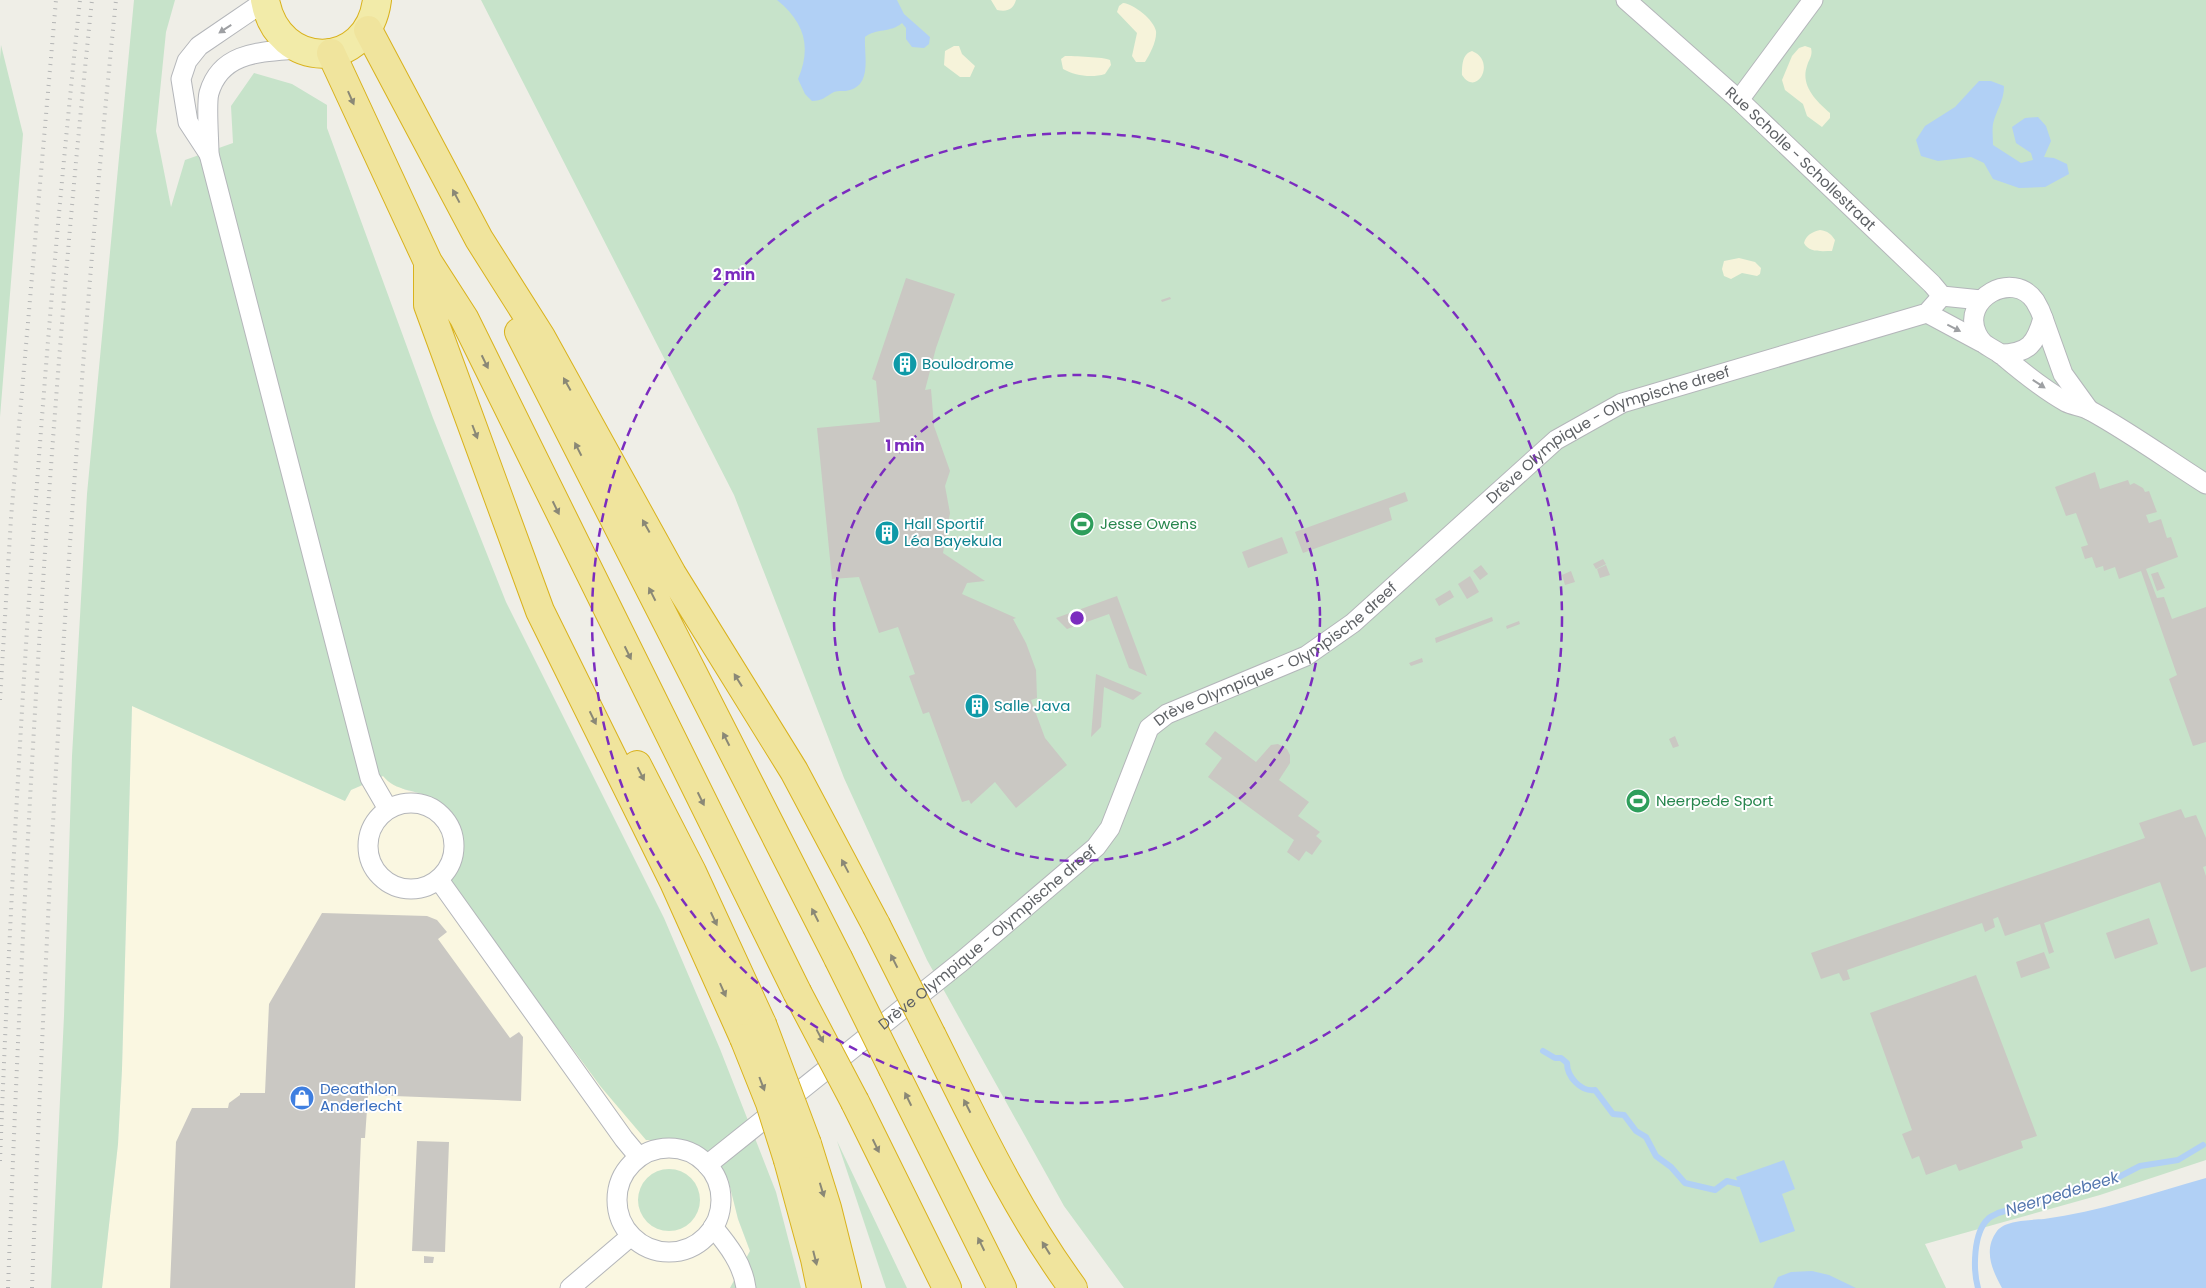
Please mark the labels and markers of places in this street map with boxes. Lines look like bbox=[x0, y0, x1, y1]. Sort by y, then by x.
building icon: Boulodrome bbox=[892, 351, 918, 377]
place label: Boulodrome bbox=[922, 353, 1014, 374]
sports icon: Jesse Owens bbox=[1069, 511, 1095, 537]
place label: Hall Sportif Léa Bayekula bbox=[904, 513, 1002, 551]
place label: Jesse Owens bbox=[1100, 513, 1197, 534]
building icon: Hall Sportif Léa Bayekula bbox=[874, 520, 900, 546]
centre of rings bbox=[1068, 609, 1086, 627]
building icon: Salle Java bbox=[964, 693, 990, 719]
place label: Salle Java bbox=[994, 695, 1070, 716]
sports icon: Neerpede Sport bbox=[1625, 788, 1651, 814]
place label: Neerpede Sport bbox=[1656, 790, 1773, 811]
place label: Decathlon Anderlecht bbox=[320, 1078, 402, 1116]
shop icon: Decathlon Anderlecht bbox=[289, 1085, 315, 1111]

